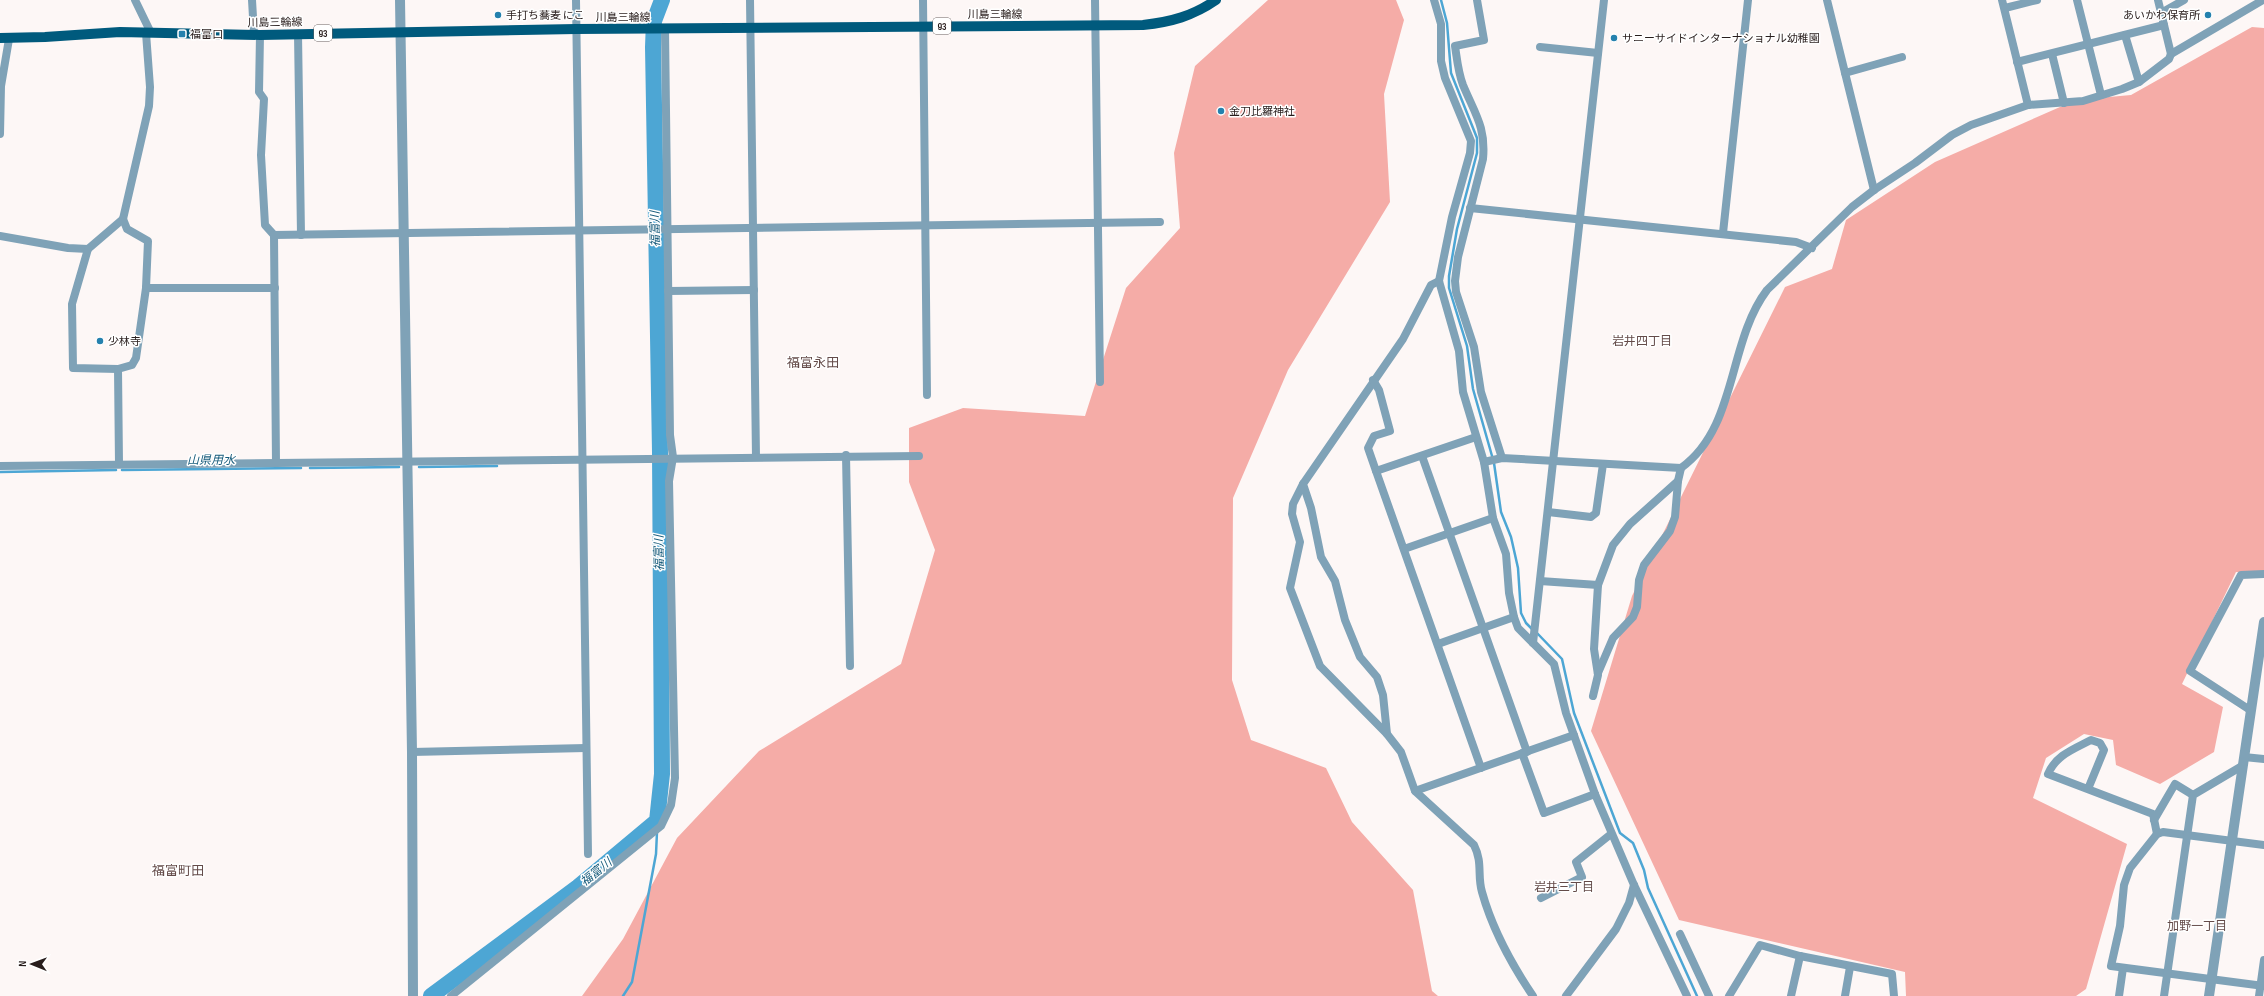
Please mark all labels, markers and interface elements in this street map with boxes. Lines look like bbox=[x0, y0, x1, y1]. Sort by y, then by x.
street label: 川島三輪線 bbox=[968, 8, 1023, 21]
place label: 手打ち蕎麦 にこ bbox=[506, 9, 585, 22]
place label: あいかわ保育所 bbox=[2123, 9, 2201, 22]
marker: 手打ち蕎麦 にこ bbox=[493, 10, 503, 20]
marker: あいかわ保育所 bbox=[2203, 10, 2213, 20]
street label: 川島三輪線 bbox=[596, 11, 651, 24]
street label: 川島三輪線 bbox=[247, 16, 303, 29]
road number: 93 bbox=[933, 18, 951, 34]
road number: 93 bbox=[314, 25, 332, 41]
place label: 福富口 bbox=[190, 28, 223, 41]
marker: 福富口 bbox=[177, 29, 187, 39]
place label: サニーサイドインターナショナル幼稚園 bbox=[1622, 32, 1820, 45]
marker: サニーサイドインターナショナル幼稚園 bbox=[1609, 33, 1619, 43]
place label: 金刀比羅神社 bbox=[1229, 105, 1295, 118]
marker: 金刀比羅神社 bbox=[1216, 106, 1226, 116]
water label: 福富川 bbox=[648, 209, 663, 247]
district label: 岩井四丁目 bbox=[1612, 334, 1672, 349]
place label: 少林寺 bbox=[108, 335, 141, 348]
marker: 少林寺 bbox=[95, 336, 105, 346]
district label: 福富永田 bbox=[787, 355, 839, 371]
water label: 山県用水 bbox=[187, 453, 237, 468]
water label: 福富川 bbox=[652, 533, 667, 571]
water label: 福富川 bbox=[578, 854, 617, 890]
district label: 福富町田 bbox=[152, 863, 204, 879]
district label: 岩井三丁目 bbox=[1534, 880, 1594, 895]
district label: 加野一丁目 bbox=[2167, 919, 2227, 934]
north arrow bbox=[12, 944, 52, 984]
text: N bbox=[16, 961, 29, 967]

